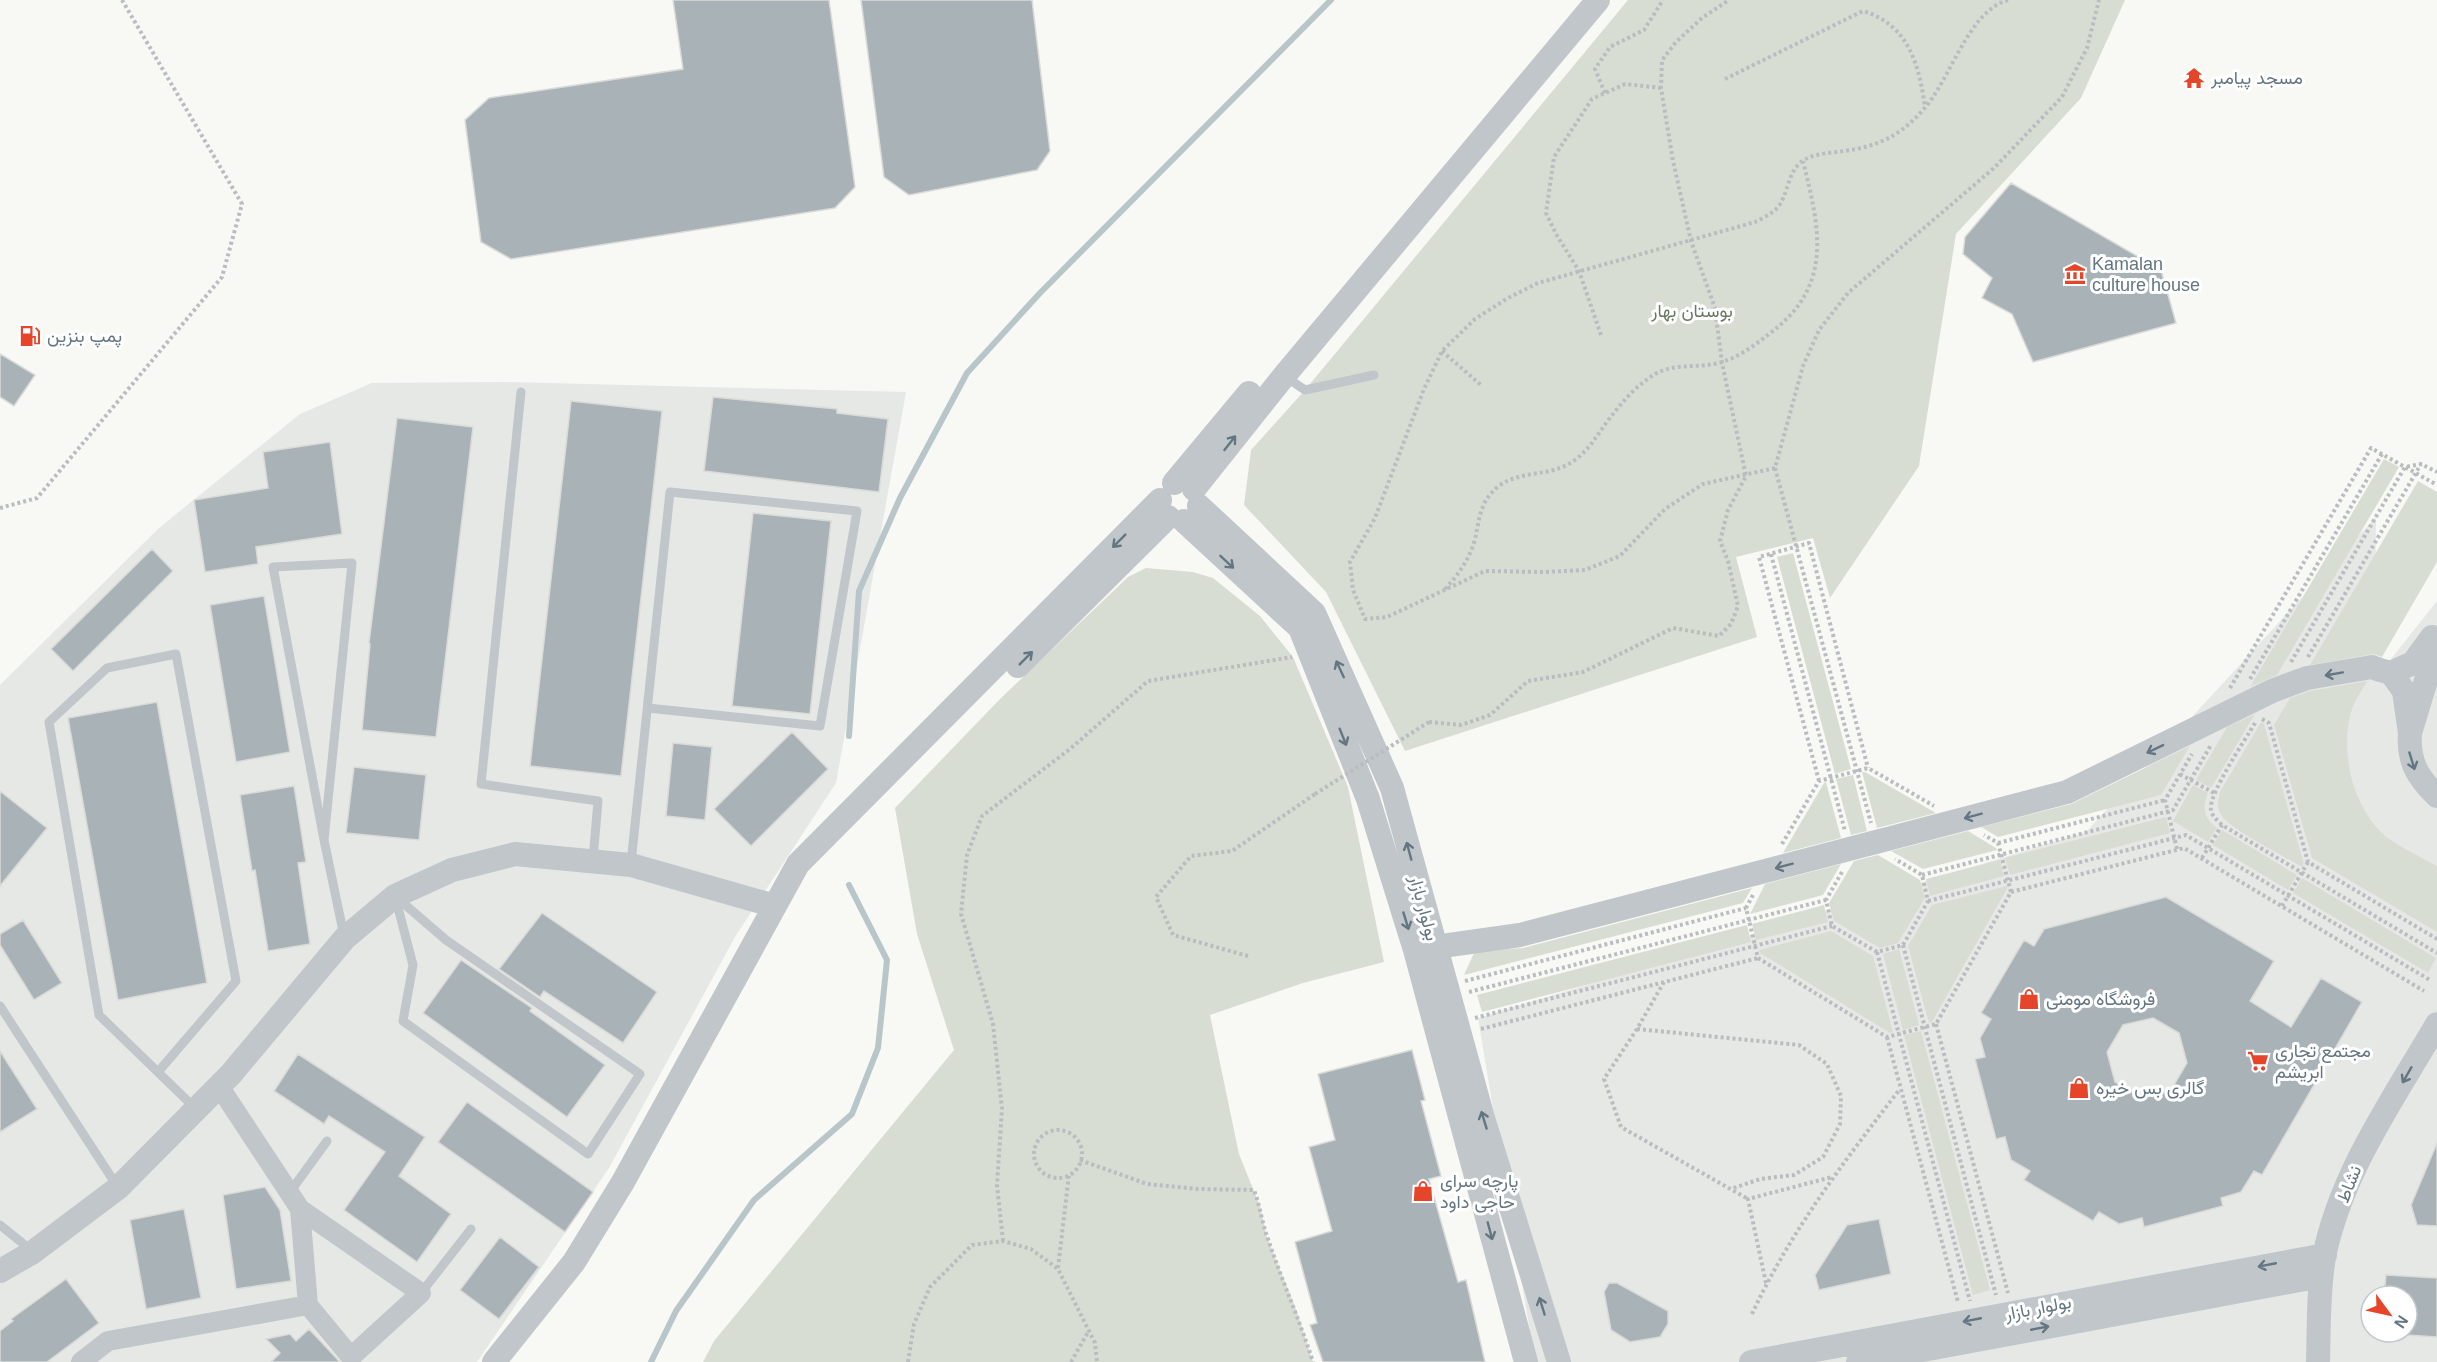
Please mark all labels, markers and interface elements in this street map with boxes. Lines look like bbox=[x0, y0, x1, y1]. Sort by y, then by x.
temple icon: مسجد پیامبر bbox=[2182, 66, 2206, 90]
place label: مسجد پیامبر bbox=[2210, 68, 2303, 90]
place label: Kamalan culture house bbox=[2092, 254, 2200, 295]
museum icon: Kamalan culture house bbox=[2063, 262, 2087, 286]
park label: بوستان بهار bbox=[1650, 301, 1733, 322]
fuel station icon: پمپ بنزین bbox=[18, 324, 42, 348]
place label: پمپ بنزین bbox=[47, 326, 122, 348]
one-way arrow bbox=[1224, 436, 1237, 452]
one-way arrow bbox=[1112, 534, 1127, 549]
one-way arrow bbox=[1219, 554, 1234, 569]
one-way arrow bbox=[1019, 651, 1034, 666]
one-way arrow bbox=[1334, 661, 1346, 679]
one-way arrow bbox=[2324, 669, 2344, 680]
one-way arrow bbox=[1338, 727, 1349, 746]
one-way arrow bbox=[2146, 743, 2164, 755]
one-way arrow bbox=[2408, 751, 2419, 770]
one-way arrow bbox=[1964, 811, 1983, 823]
one-way arrow bbox=[1403, 842, 1414, 861]
one-way arrow bbox=[1775, 861, 1794, 872]
street label: بولوار بازار bbox=[1404, 872, 1442, 943]
one-way arrow bbox=[1401, 912, 1412, 931]
shop icon: فروشگاه مومنی bbox=[2017, 987, 2041, 1011]
place label: فروشگاه مومنی bbox=[2046, 989, 2155, 1010]
place label: مجتمع تجاری ابریشم bbox=[2275, 1041, 2371, 1084]
supermarket icon: مجتمع تجاری ابریشم bbox=[2246, 1049, 2270, 1073]
one-way arrow bbox=[2401, 1066, 2413, 1083]
shop icon: گالری بس خیره bbox=[2067, 1076, 2091, 1100]
place label: گالری بس خیره bbox=[2096, 1078, 2204, 1099]
one-way arrow bbox=[1478, 1111, 1489, 1130]
street label: نشاط bbox=[2333, 1162, 2365, 1206]
place label: پارچه سرای حاجی داود bbox=[1440, 1171, 1518, 1213]
shop icon: پارچه سرای حاجی داود bbox=[1411, 1179, 1435, 1203]
one-way arrow bbox=[1485, 1221, 1497, 1240]
one-way arrow bbox=[2258, 1260, 2277, 1271]
north arrow bbox=[2359, 1284, 2419, 1344]
street label: بولوار بازار bbox=[2002, 1292, 2073, 1325]
one-way arrow bbox=[1535, 1297, 1546, 1316]
text: N bbox=[2391, 1312, 2411, 1331]
one-way arrow bbox=[1963, 1315, 1982, 1326]
one-way arrow bbox=[2029, 1322, 2049, 1333]

